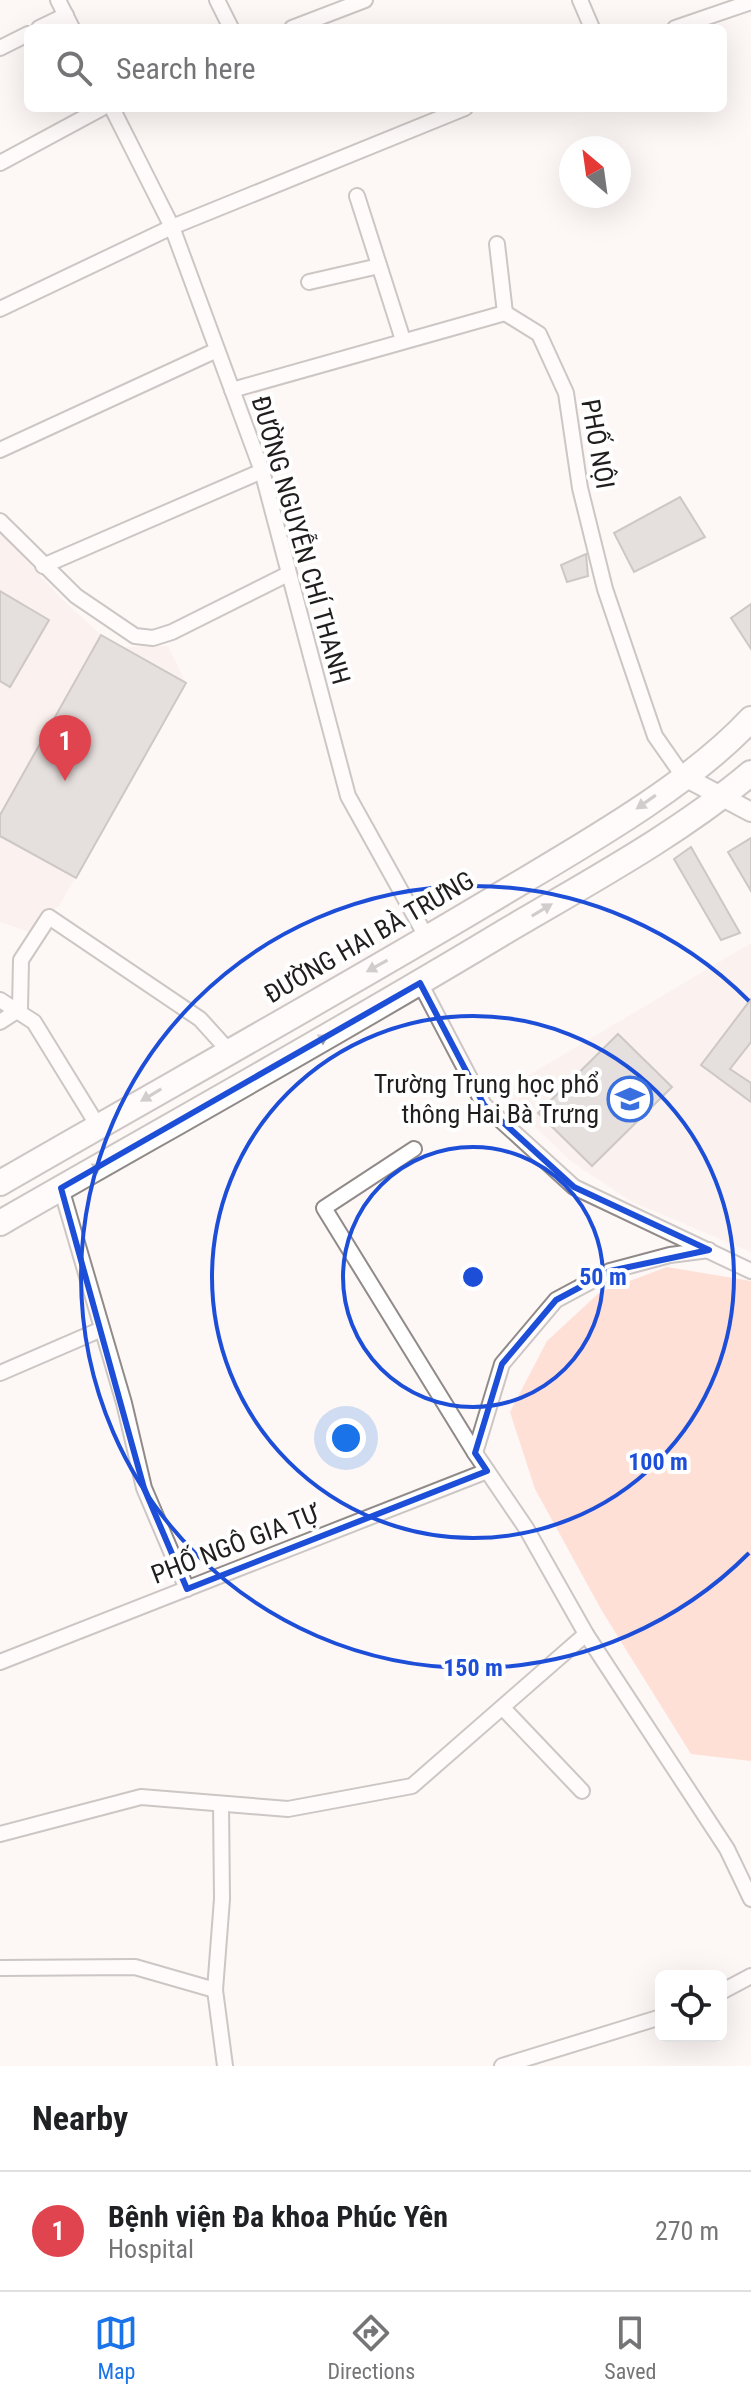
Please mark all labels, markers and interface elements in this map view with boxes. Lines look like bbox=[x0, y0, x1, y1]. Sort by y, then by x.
search box bbox=[24, 24, 727, 112]
icon: search bbox=[52, 46, 96, 90]
text: Search here bbox=[116, 51, 256, 86]
north arrow bbox=[559, 136, 631, 208]
street label: ĐƯỜNG NGUYỄN CHÍ THANH bbox=[245, 392, 359, 688]
street label: PHỐ NỘI bbox=[575, 397, 623, 491]
pin: 1 bbox=[39, 715, 91, 781]
one-way arrow bbox=[636, 794, 657, 809]
street label: ĐƯỜNG HAI BÀ TRƯNG bbox=[259, 865, 479, 1009]
one-way arrow bbox=[531, 903, 553, 917]
one-way arrow bbox=[365, 959, 388, 973]
one-way arrow bbox=[307, 1034, 329, 1048]
place label: Trường Trung học phổ thông Hai Bà Trưng bbox=[374, 1069, 599, 1129]
school or university icon: Trường Trung học phổ thông Hai Bà Trưng bbox=[606, 1075, 654, 1123]
one-way arrow bbox=[140, 1088, 162, 1102]
one-way arrow bbox=[81, 1163, 103, 1177]
centre of rings bbox=[459, 1263, 487, 1291]
text: 50 m bbox=[579, 1263, 627, 1291]
your location bbox=[326, 1418, 366, 1458]
text: 100 m bbox=[628, 1448, 688, 1476]
street label: PHỐ NGÔ GIA TỰ bbox=[146, 1496, 325, 1590]
text: 150 m bbox=[443, 1654, 503, 1682]
map controls bbox=[655, 1970, 727, 2042]
button: locate bbox=[655, 1970, 727, 2042]
text: Nearby bbox=[32, 2098, 128, 2138]
text: Bệnh viện Đa khoa Phúc Yên bbox=[108, 2199, 448, 2234]
text: 1 bbox=[51, 2216, 65, 2246]
text: 270 m bbox=[655, 2216, 719, 2246]
text: Hospital bbox=[108, 2234, 194, 2264]
tab: Map bbox=[94, 2311, 138, 2384]
tab: Directions bbox=[327, 2311, 415, 2384]
tab: Saved bbox=[604, 2311, 657, 2384]

